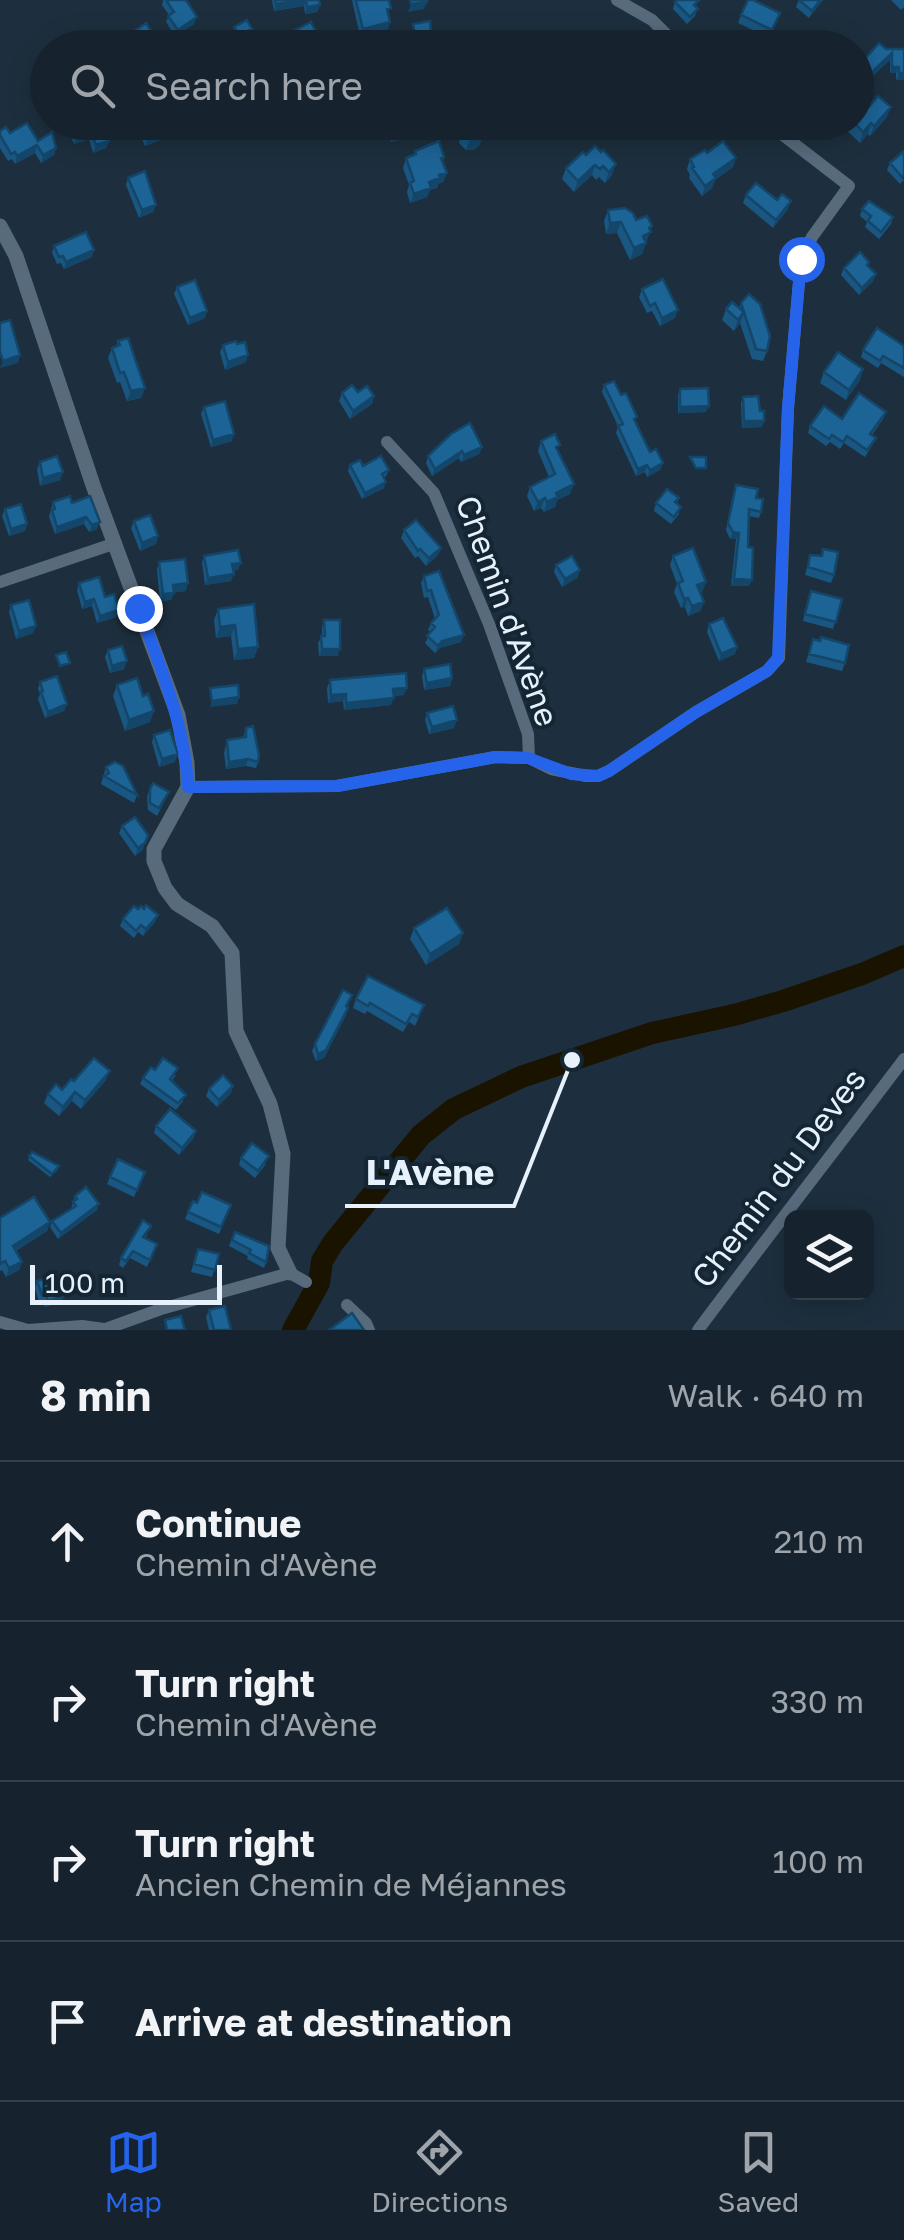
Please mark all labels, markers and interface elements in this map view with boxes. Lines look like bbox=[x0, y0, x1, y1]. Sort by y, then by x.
search box bbox=[30, 30, 874, 140]
icon: search bbox=[65, 58, 120, 113]
text: Search here bbox=[145, 63, 363, 108]
route start bbox=[779, 237, 825, 283]
street label: Chemin d'Avène bbox=[449, 490, 567, 731]
route end bbox=[117, 586, 163, 632]
street label: Chemin du Deves bbox=[683, 1060, 873, 1295]
callout: L'Avène bbox=[345, 1141, 514, 1206]
text: L'Avène bbox=[366, 1151, 494, 1193]
map controls bbox=[784, 1210, 874, 1300]
button: layers bbox=[784, 1210, 874, 1300]
scale bar bbox=[30, 1260, 222, 1304]
text: 100 m bbox=[45, 1266, 125, 1299]
text: 8 min bbox=[40, 1370, 151, 1420]
text: Walk · 640 m bbox=[668, 1376, 864, 1414]
text: Continue bbox=[135, 1500, 301, 1545]
icon: ahead bbox=[40, 1514, 95, 1569]
text: 210 m bbox=[774, 1522, 864, 1560]
text: Chemin d'Avène bbox=[135, 1545, 377, 1583]
text: Turn right bbox=[135, 1660, 315, 1705]
icon: right bbox=[40, 1674, 95, 1729]
text: 330 m bbox=[770, 1682, 864, 1720]
text: Chemin d'Avène bbox=[135, 1705, 377, 1743]
text: Turn right bbox=[135, 1820, 315, 1865]
icon: right bbox=[40, 1834, 95, 1889]
text: 100 m bbox=[772, 1842, 864, 1880]
text: Ancien Chemin de Méjannes bbox=[135, 1865, 567, 1903]
icon: arrive bbox=[40, 1994, 95, 2049]
text: Arrive at destination bbox=[135, 1999, 512, 2044]
tab: Map bbox=[105, 2125, 162, 2218]
tab: Directions bbox=[371, 2125, 508, 2218]
tab: Saved bbox=[717, 2125, 799, 2218]

